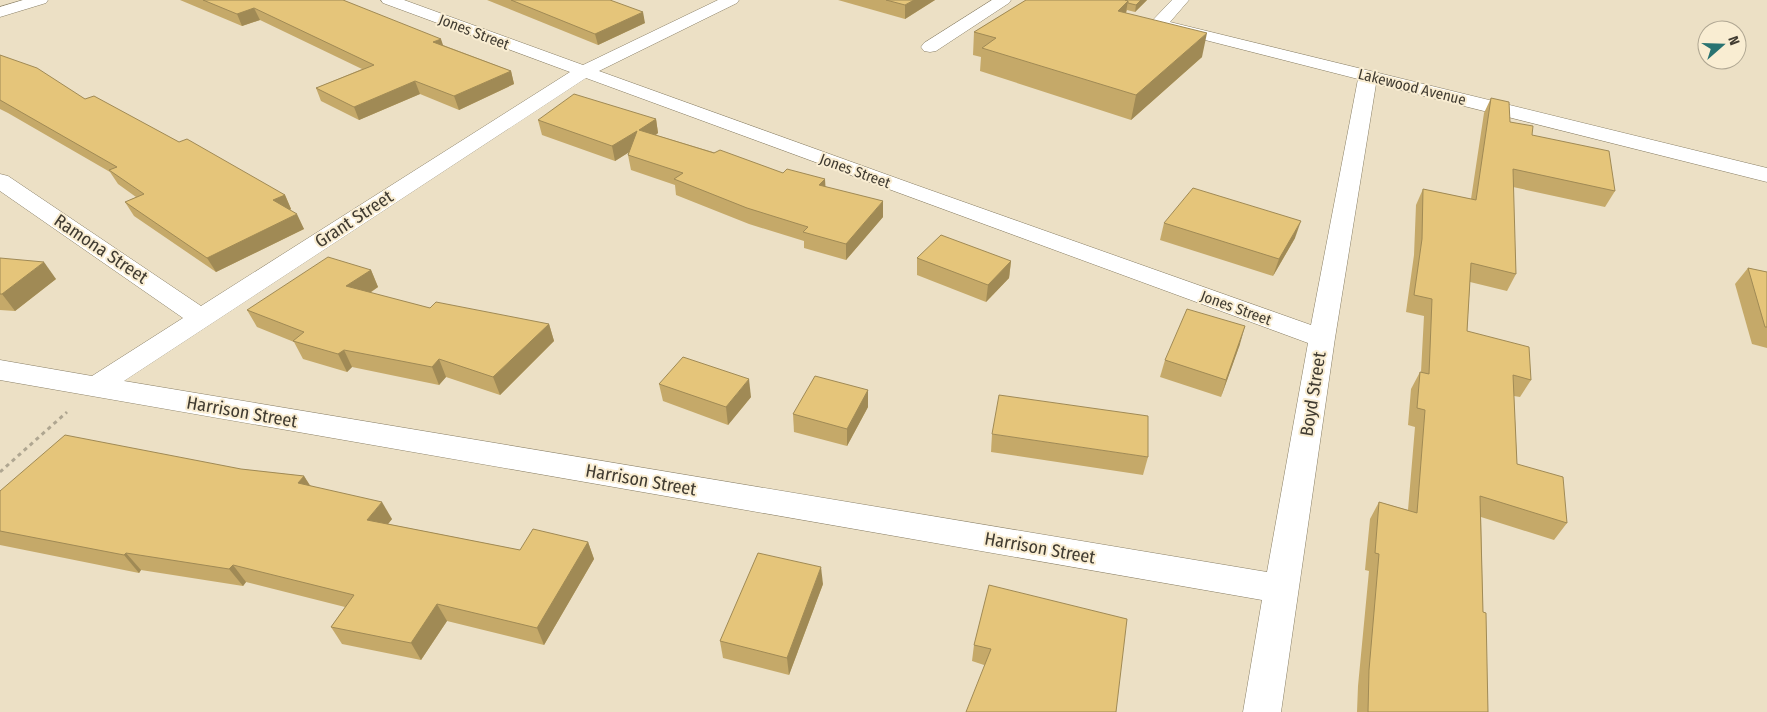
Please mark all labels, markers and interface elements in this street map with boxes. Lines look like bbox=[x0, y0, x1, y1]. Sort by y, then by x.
street label: Jones Street bbox=[436, 10, 512, 54]
north arrow bbox=[1697, 20, 1747, 70]
text: N bbox=[1724, 34, 1743, 48]
street label: Lakewood Avenue bbox=[1356, 65, 1468, 109]
street label: Jones Street bbox=[817, 150, 893, 192]
street label: Grant Street bbox=[311, 186, 397, 252]
street label: Ramona Street bbox=[50, 210, 152, 289]
street label: Jones Street bbox=[1198, 287, 1274, 329]
street label: Boyd Street bbox=[1295, 350, 1331, 438]
street label: Harrison Street bbox=[185, 391, 299, 433]
street label: Harrison Street bbox=[584, 459, 698, 501]
street label: Harrison Street bbox=[983, 527, 1097, 569]

